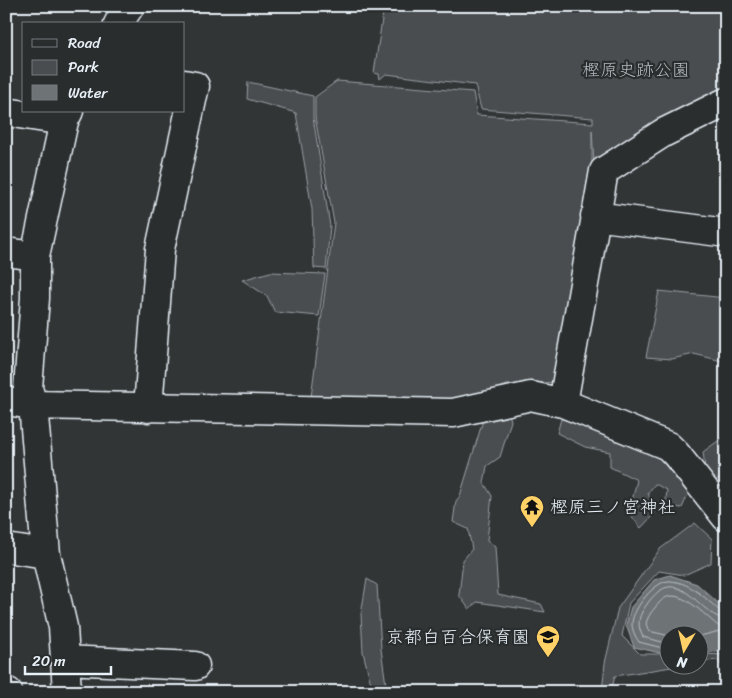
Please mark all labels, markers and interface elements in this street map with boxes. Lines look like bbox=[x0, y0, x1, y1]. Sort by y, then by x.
legend bbox=[22, 22, 185, 112]
text: Road bbox=[68, 30, 101, 56]
text: Park bbox=[68, 54, 99, 80]
park label: 樫原史跡公園 bbox=[582, 54, 690, 86]
text: Water bbox=[68, 80, 108, 106]
place label: 樫原三ノ宮神社 bbox=[550, 491, 676, 523]
temple icon: 樫原三ノ宮神社 bbox=[519, 494, 545, 528]
place label: 京都白百合保育園 bbox=[386, 621, 530, 653]
school or university icon: 京都白百合保育園 bbox=[535, 624, 561, 658]
north arrow bbox=[660, 626, 710, 676]
scale bar bbox=[25, 643, 111, 675]
text: 20 m bbox=[32, 648, 66, 674]
text: N bbox=[675, 649, 690, 676]

